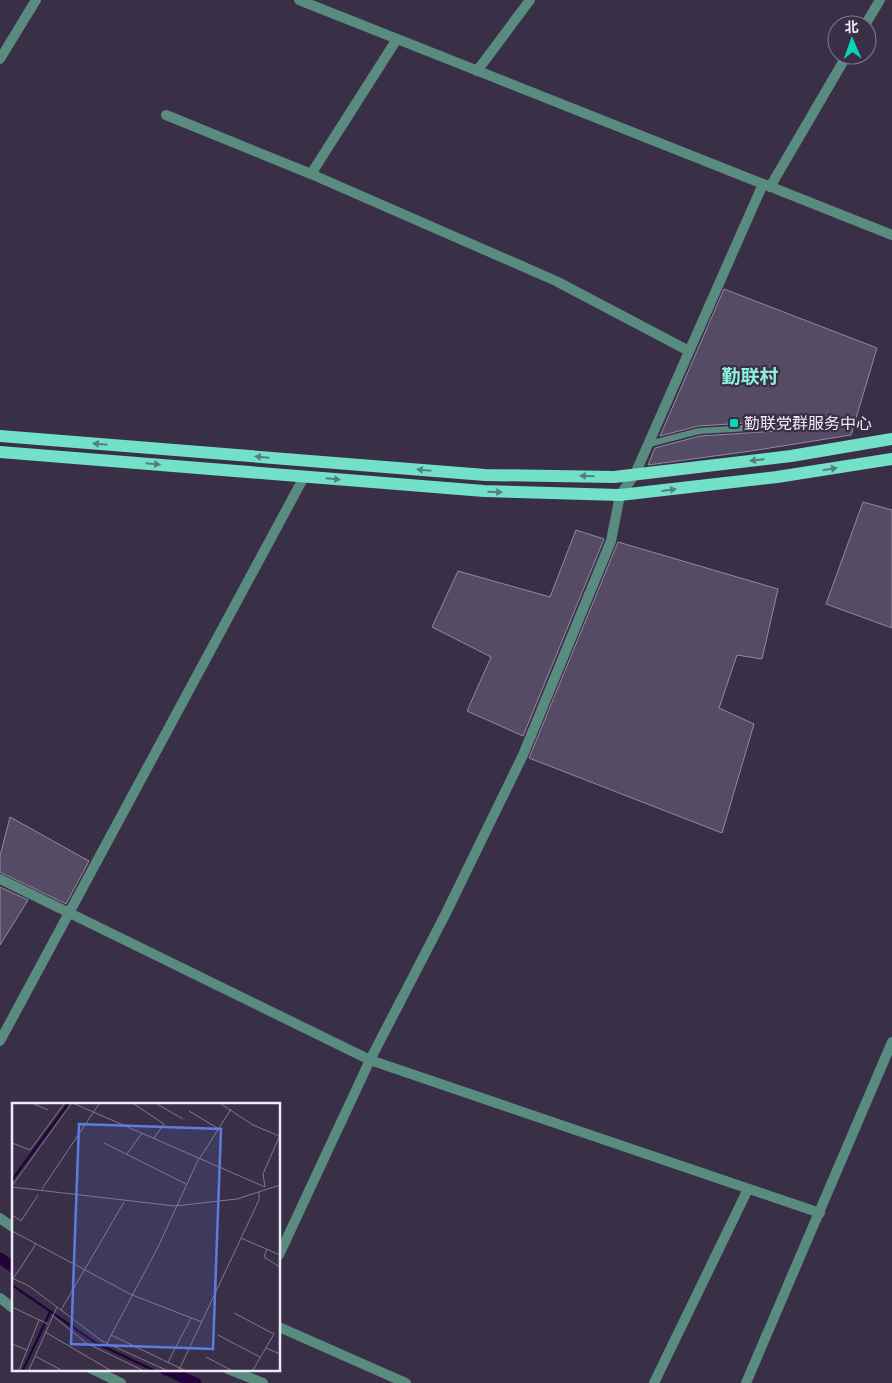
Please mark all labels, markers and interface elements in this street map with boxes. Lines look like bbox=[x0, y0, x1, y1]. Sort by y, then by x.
north arrow bbox=[827, 15, 877, 65]
text: 北 bbox=[844, 19, 859, 36]
district label: 勤联村 bbox=[721, 365, 779, 388]
place label: 勤联党群服务中心 bbox=[744, 414, 872, 433]
marker: 勤联党群服务中心 bbox=[728, 417, 740, 429]
one-way arrow bbox=[92, 440, 108, 448]
one-way arrow bbox=[254, 453, 270, 461]
one-way arrow bbox=[749, 456, 765, 464]
one-way arrow bbox=[146, 461, 162, 469]
one-way arrow bbox=[822, 464, 838, 472]
one-way arrow bbox=[416, 466, 432, 474]
one-way arrow bbox=[578, 472, 594, 480]
one-way arrow bbox=[325, 475, 341, 483]
one-way arrow bbox=[661, 486, 677, 494]
one-way arrow bbox=[487, 488, 503, 496]
inset map bbox=[12, 1103, 280, 1370]

